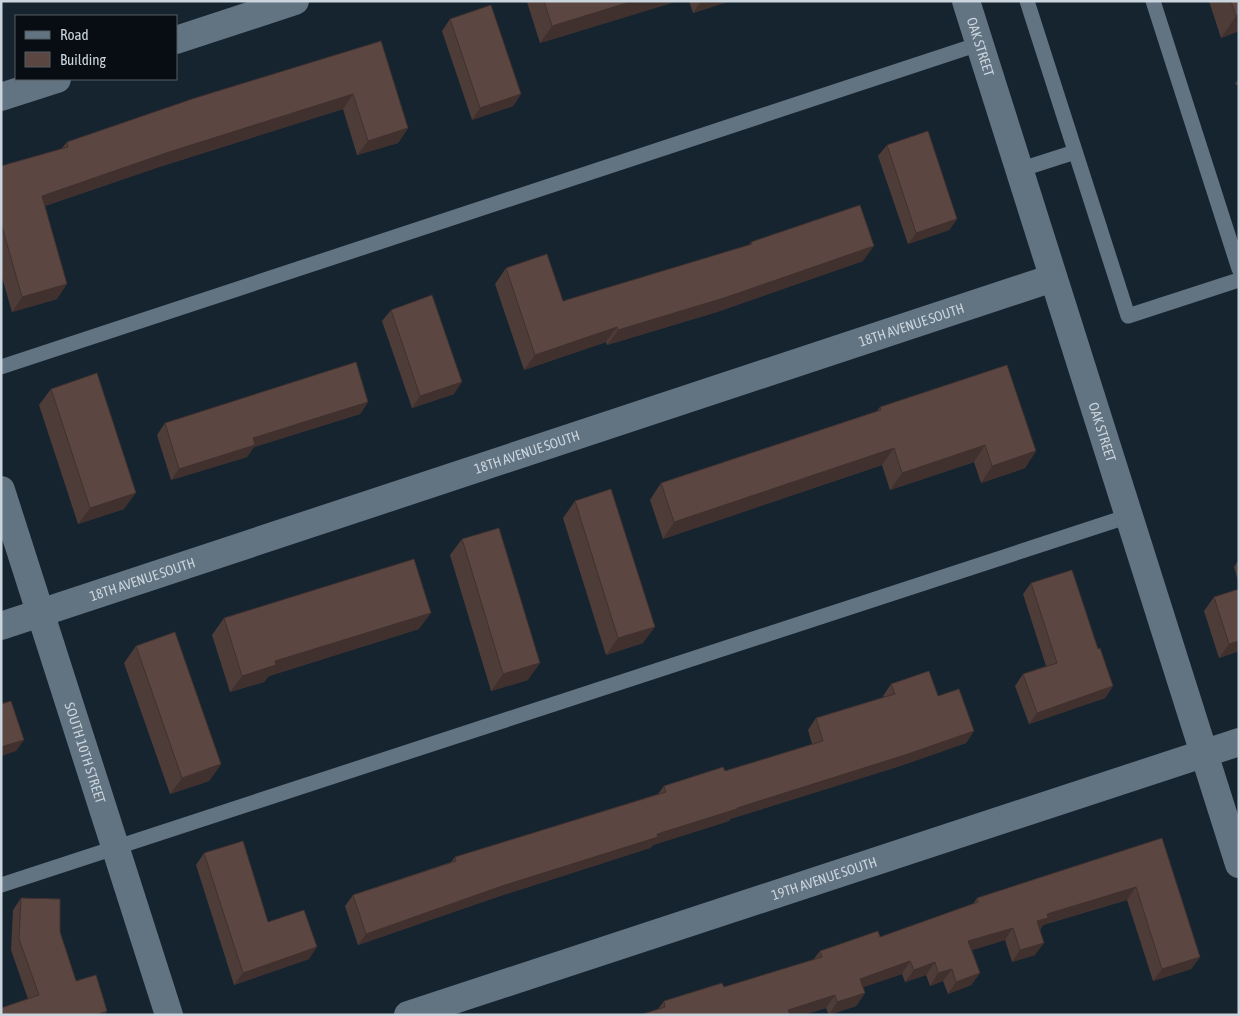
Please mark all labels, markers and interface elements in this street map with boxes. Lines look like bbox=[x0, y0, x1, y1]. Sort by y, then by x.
legend bbox=[15, 15, 178, 80]
street label: OAK STREET bbox=[964, 15, 997, 78]
text: Road bbox=[60, 26, 89, 43]
text: Building bbox=[60, 51, 106, 68]
street label: 18TH AVENUE SOUTH bbox=[857, 300, 966, 350]
street label: OAK STREET bbox=[1086, 400, 1119, 463]
street label: 18TH AVENUE SOUTH bbox=[472, 427, 582, 477]
street label: 18TH AVENUE SOUTH bbox=[88, 554, 197, 604]
street label: SOUTH 10TH STREET bbox=[61, 700, 109, 805]
street label: 19TH AVENUE SOUTH bbox=[769, 854, 879, 903]

